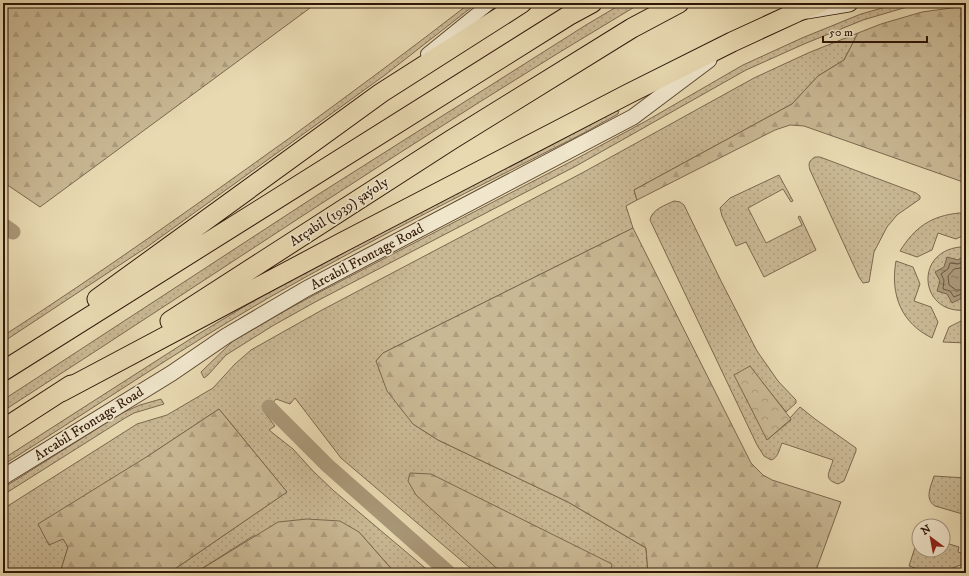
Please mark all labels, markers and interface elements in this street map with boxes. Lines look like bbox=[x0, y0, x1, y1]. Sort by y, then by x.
scale bar bbox=[823, 18, 927, 44]
text: 50 m bbox=[829, 25, 853, 40]
street label: Arçabil (1939) şaýoly bbox=[286, 173, 392, 251]
street label: Arcabil Frontage Road bbox=[307, 220, 427, 294]
street label: Arcabil Frontage Road bbox=[31, 383, 147, 465]
north arrow bbox=[911, 518, 951, 558]
text: N bbox=[919, 522, 934, 539]

